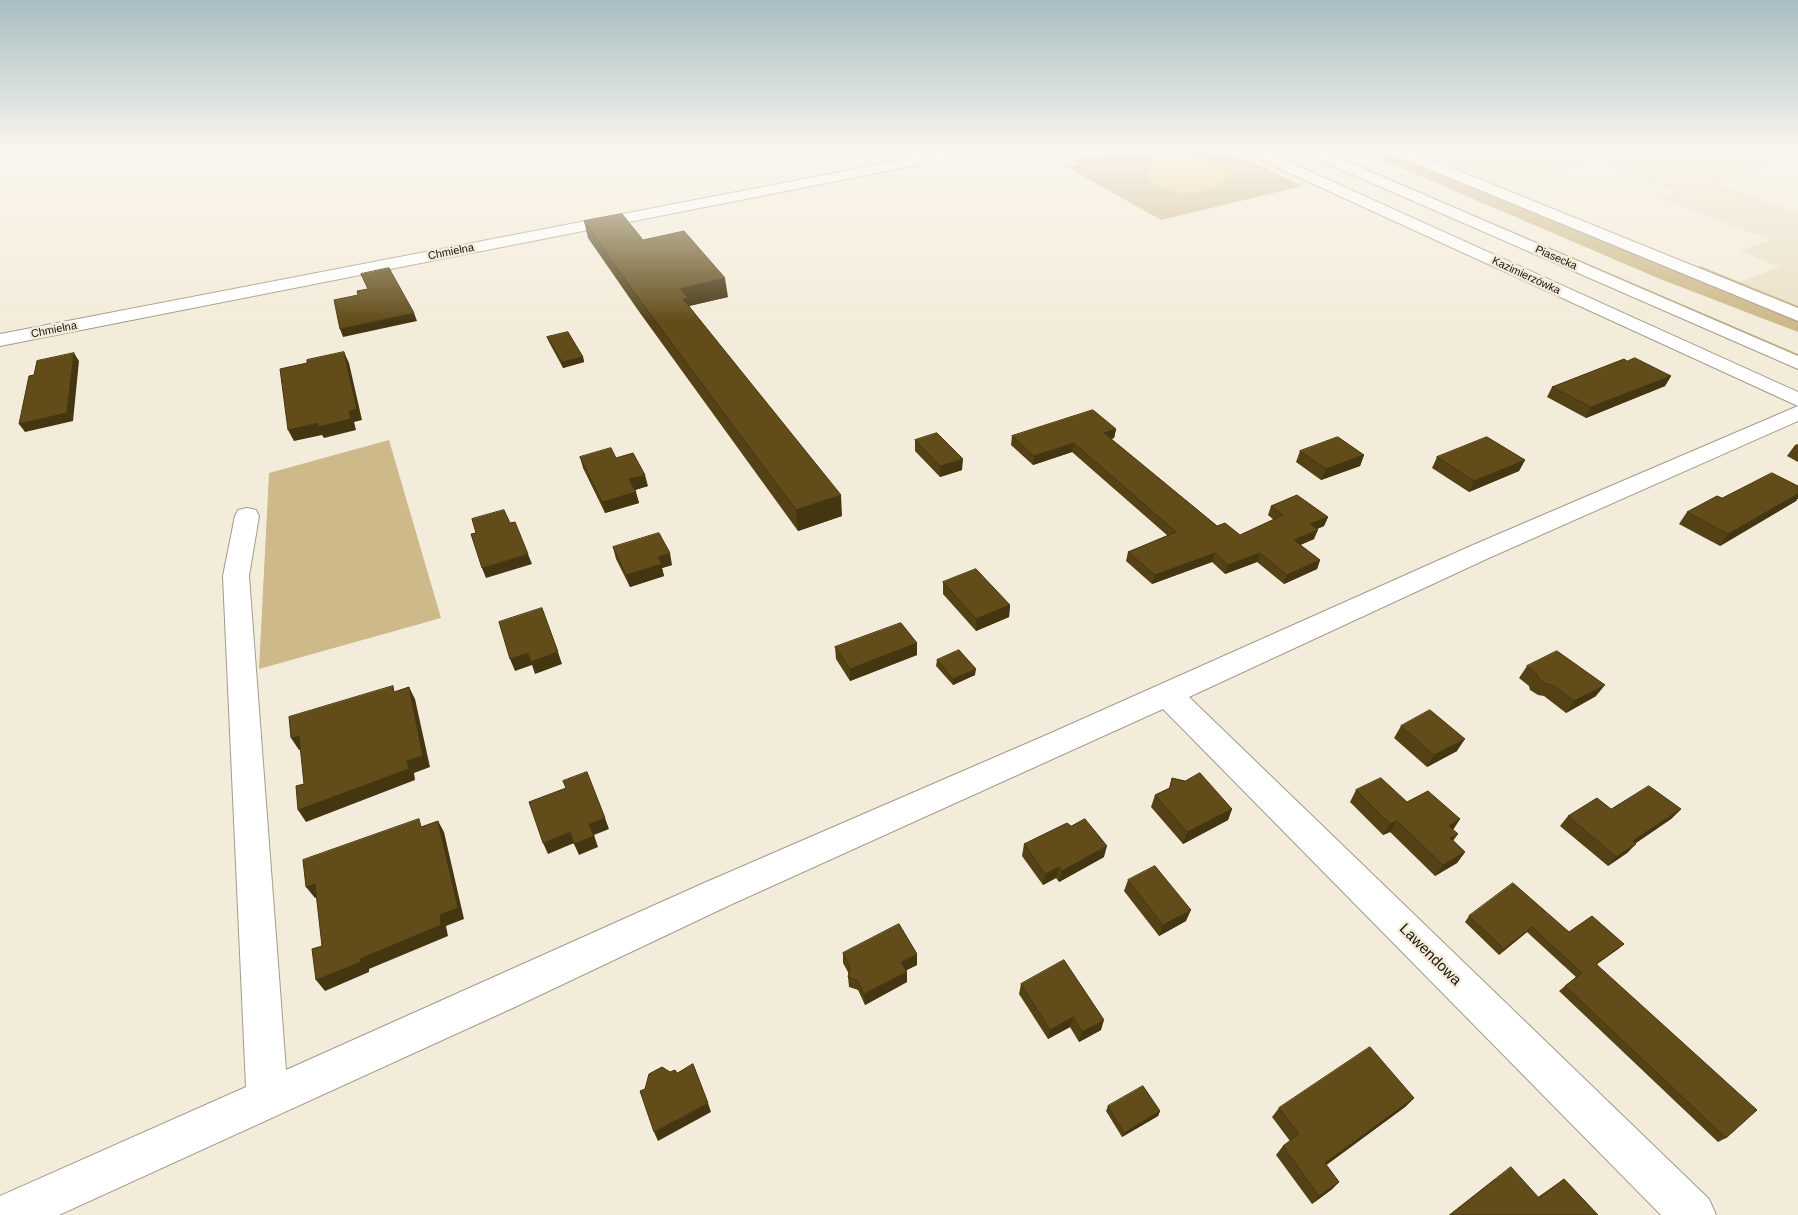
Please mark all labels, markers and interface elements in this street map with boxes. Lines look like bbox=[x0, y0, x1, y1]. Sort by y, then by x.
street label: Chmielna bbox=[427, 241, 475, 263]
street label: Piasecka bbox=[1533, 243, 1579, 273]
street label: Kazimierzówka bbox=[1490, 254, 1562, 298]
street label: Chmielna bbox=[30, 319, 78, 341]
street label: Lawendowa bbox=[1395, 920, 1465, 990]

